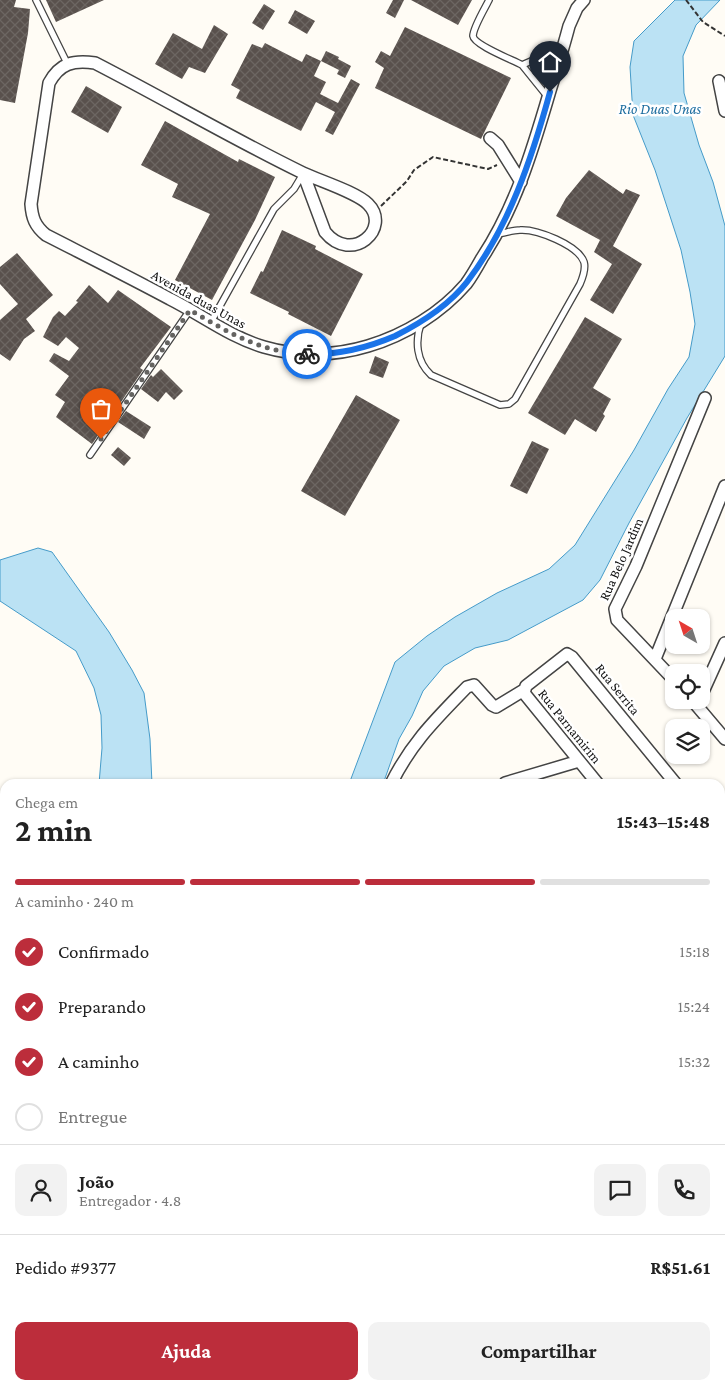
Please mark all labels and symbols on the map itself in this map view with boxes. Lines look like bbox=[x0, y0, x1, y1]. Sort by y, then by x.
pin bbox=[529, 41, 571, 92]
water label: Rio Duas Unas bbox=[619, 101, 702, 117]
street label: Avenida duas Unas bbox=[149, 266, 249, 332]
courier bbox=[282, 329, 332, 379]
pin bbox=[80, 388, 122, 439]
street label: Rua Belo Jardim bbox=[596, 515, 646, 603]
north arrow bbox=[665, 609, 710, 654]
street label: Rua Serrita bbox=[592, 660, 644, 718]
street label: Rua Parnamirim bbox=[535, 686, 605, 766]

